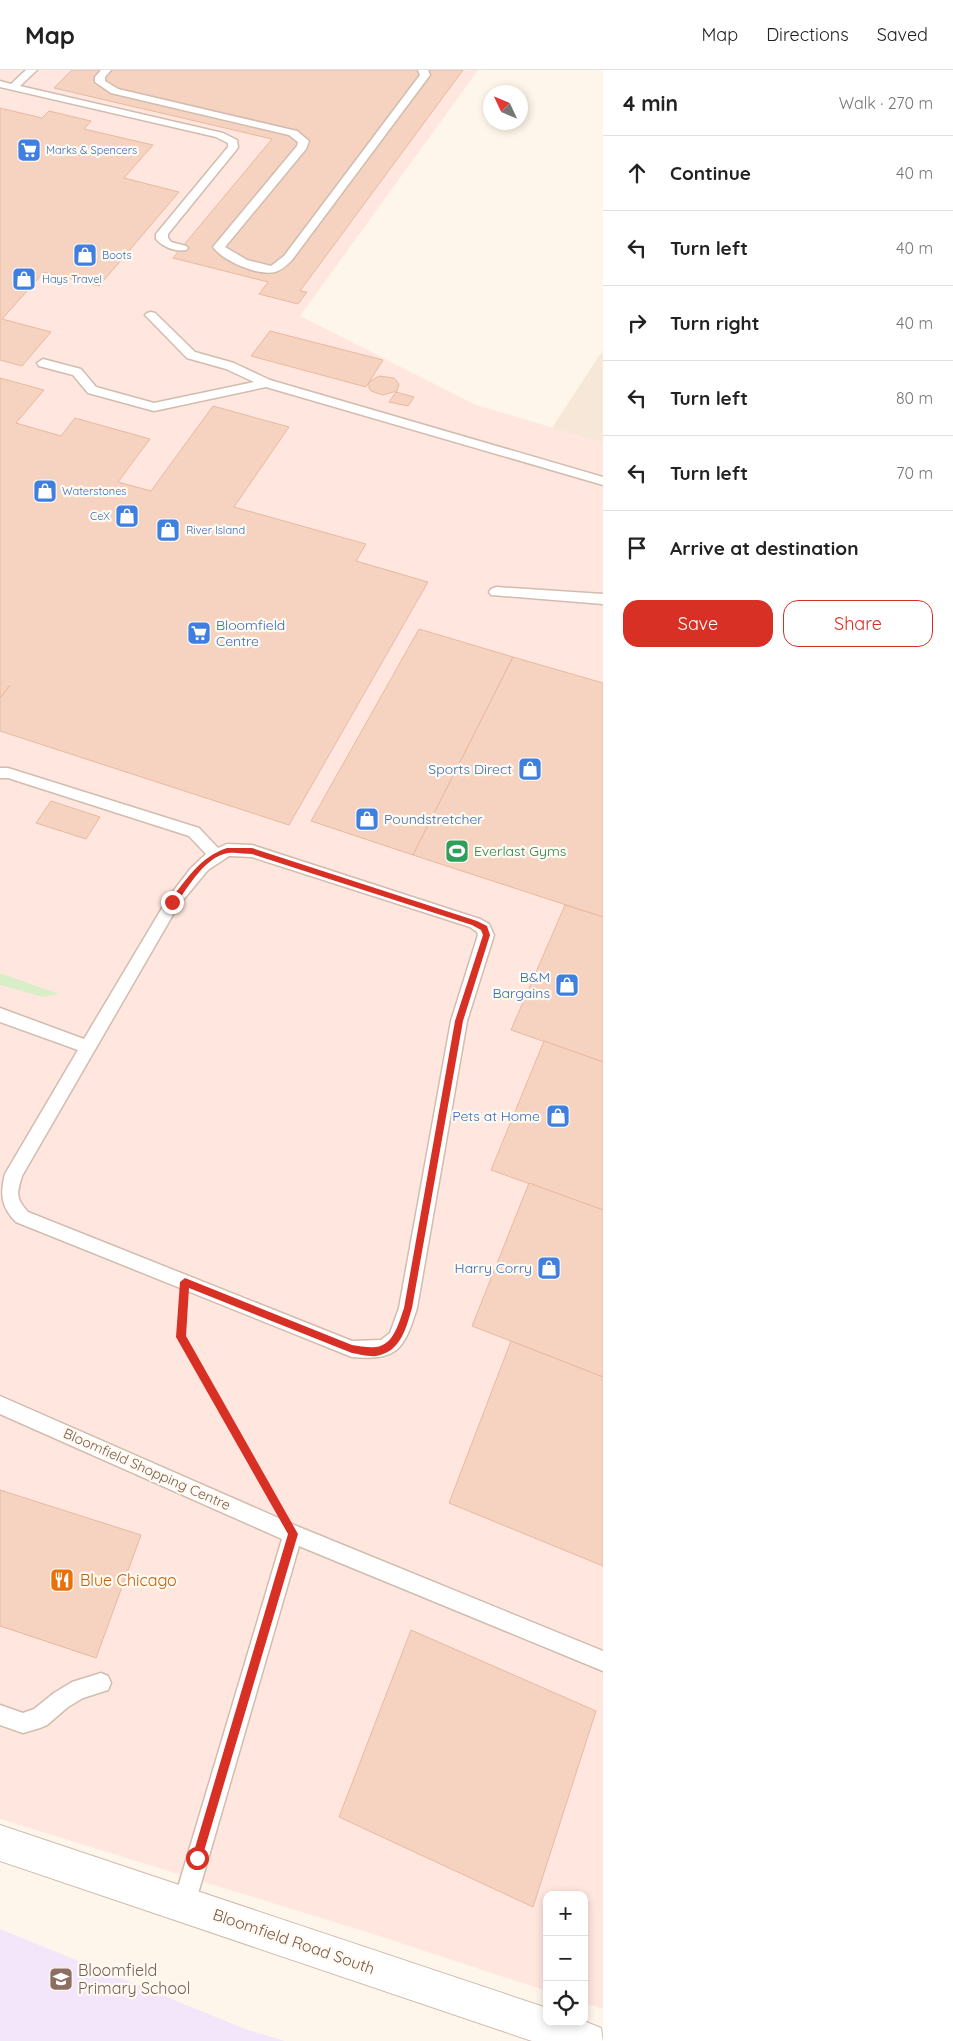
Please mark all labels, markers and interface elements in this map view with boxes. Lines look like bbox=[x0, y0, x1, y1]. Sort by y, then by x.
text: Map bbox=[25, 20, 75, 50]
text: Map bbox=[701, 23, 738, 46]
text: Directions bbox=[766, 23, 849, 46]
text: Saved bbox=[877, 23, 928, 46]
north arrow bbox=[483, 85, 528, 130]
text: 4 min bbox=[623, 90, 678, 116]
text: Walk · 270 m bbox=[839, 93, 933, 113]
supermarket icon: Marks & Spencers bbox=[16, 137, 42, 163]
place label: Marks & Spencers bbox=[46, 143, 137, 157]
icon: ahead bbox=[623, 159, 651, 187]
text: Continue bbox=[670, 161, 751, 185]
text: 40 m bbox=[896, 163, 933, 183]
icon: left bbox=[623, 234, 651, 262]
text: Turn left bbox=[670, 236, 748, 260]
text: 40 m bbox=[896, 238, 933, 258]
shop icon: Boots bbox=[72, 242, 98, 268]
place label: Boots bbox=[102, 248, 132, 262]
shop icon: Hays Travel bbox=[11, 266, 37, 292]
place label: Hays Travel bbox=[42, 272, 102, 286]
icon: right bbox=[623, 309, 651, 337]
text: Turn right bbox=[670, 311, 759, 335]
text: 40 m bbox=[896, 313, 933, 333]
icon: left bbox=[623, 384, 651, 412]
text: Turn left bbox=[670, 386, 748, 410]
text: 80 m bbox=[896, 388, 933, 408]
icon: left bbox=[623, 459, 651, 487]
text: Turn left bbox=[670, 461, 748, 485]
text: 70 m bbox=[896, 463, 933, 483]
shop icon: Waterstones bbox=[32, 478, 58, 504]
place label: Waterstones bbox=[62, 484, 127, 498]
shop icon: CeX bbox=[114, 503, 140, 529]
place label: CeX bbox=[90, 509, 110, 523]
shop icon: River Island bbox=[155, 517, 181, 543]
place label: River Island bbox=[186, 523, 245, 537]
icon: arrive bbox=[623, 534, 651, 562]
text: Arrive at destination bbox=[670, 536, 859, 560]
button: Save bbox=[623, 600, 773, 647]
button: Share bbox=[783, 600, 933, 647]
place label: Bloomfield Centre bbox=[216, 616, 285, 650]
supermarket icon: Bloomfield Centre bbox=[186, 620, 212, 646]
shop icon: Sports Direct bbox=[517, 756, 543, 782]
place label: Sports Direct bbox=[428, 760, 512, 778]
shop icon: Poundstretcher bbox=[354, 806, 380, 832]
place label: Poundstretcher bbox=[384, 810, 483, 828]
sports icon: Everlast Gyms bbox=[444, 838, 470, 864]
place label: Everlast Gyms bbox=[474, 842, 566, 860]
route end bbox=[161, 891, 184, 914]
place label: B&M Bargains bbox=[492, 968, 550, 1002]
shop icon: B&M Bargains bbox=[554, 972, 580, 998]
shop icon: Pets at Home bbox=[545, 1103, 571, 1129]
place label: Pets at Home bbox=[452, 1107, 540, 1125]
shop icon: Harry Corry bbox=[536, 1255, 562, 1281]
place label: Harry Corry bbox=[455, 1259, 532, 1277]
street label: Bloomfield Shopping Centre bbox=[61, 1424, 233, 1514]
restaurant icon: Blue Chicago bbox=[49, 1567, 75, 1593]
place label: Blue Chicago bbox=[80, 1570, 177, 1590]
route start bbox=[186, 1847, 209, 1870]
map controls bbox=[543, 1891, 588, 2026]
button: + bbox=[543, 1891, 588, 1936]
street label: Bloomfield Road South bbox=[210, 1904, 378, 1978]
button: − bbox=[543, 1936, 588, 1981]
place label: Bloomfield Primary School bbox=[78, 1960, 190, 1998]
school or university icon: Bloomfield Primary School bbox=[48, 1966, 74, 1992]
button: locate bbox=[543, 1981, 588, 2026]

